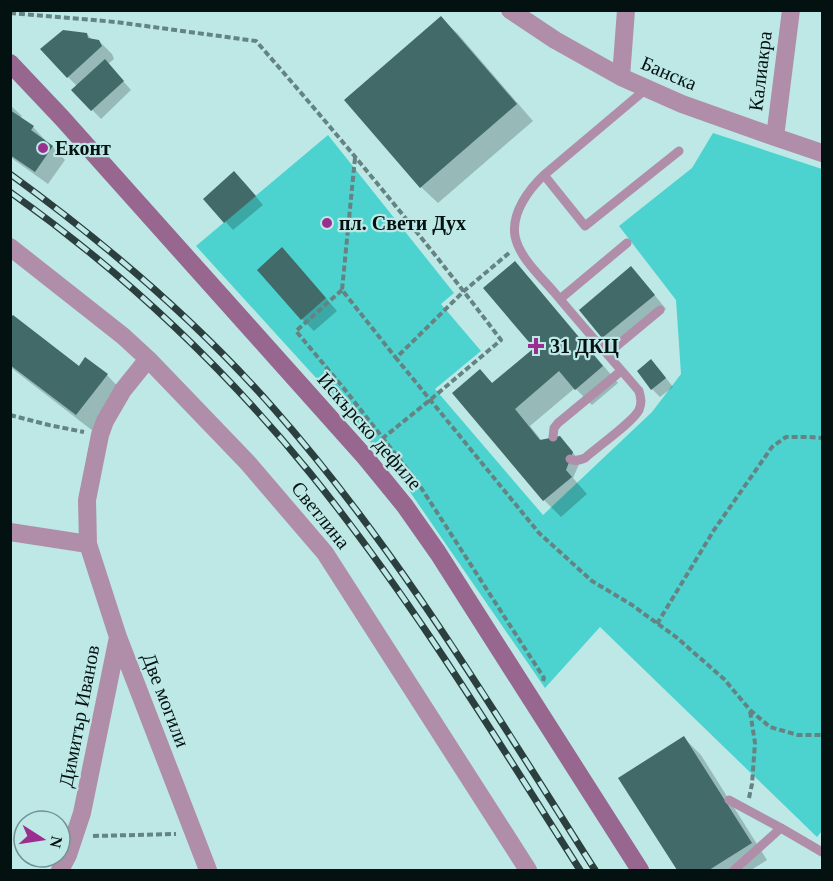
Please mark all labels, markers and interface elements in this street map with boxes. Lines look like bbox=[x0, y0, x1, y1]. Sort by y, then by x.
street label: Калиакра bbox=[744, 30, 777, 112]
street label: Банска bbox=[638, 51, 700, 95]
place label: Еконт bbox=[55, 137, 111, 159]
marker: Еконт bbox=[36, 141, 50, 155]
place label: пл. Свети Дух bbox=[339, 212, 466, 235]
marker: пл. Свети Дух bbox=[320, 216, 334, 230]
place label: 31 ДКЦ bbox=[550, 335, 619, 358]
marker: 31 ДКЦ bbox=[527, 337, 545, 355]
street label: Искърско дефиле bbox=[312, 368, 427, 495]
street label: Светлина bbox=[287, 477, 355, 553]
street label: Димитър Иванов bbox=[54, 643, 105, 789]
street label: Две могили bbox=[137, 650, 194, 751]
north arrow bbox=[12, 809, 72, 869]
text: N bbox=[47, 835, 66, 850]

